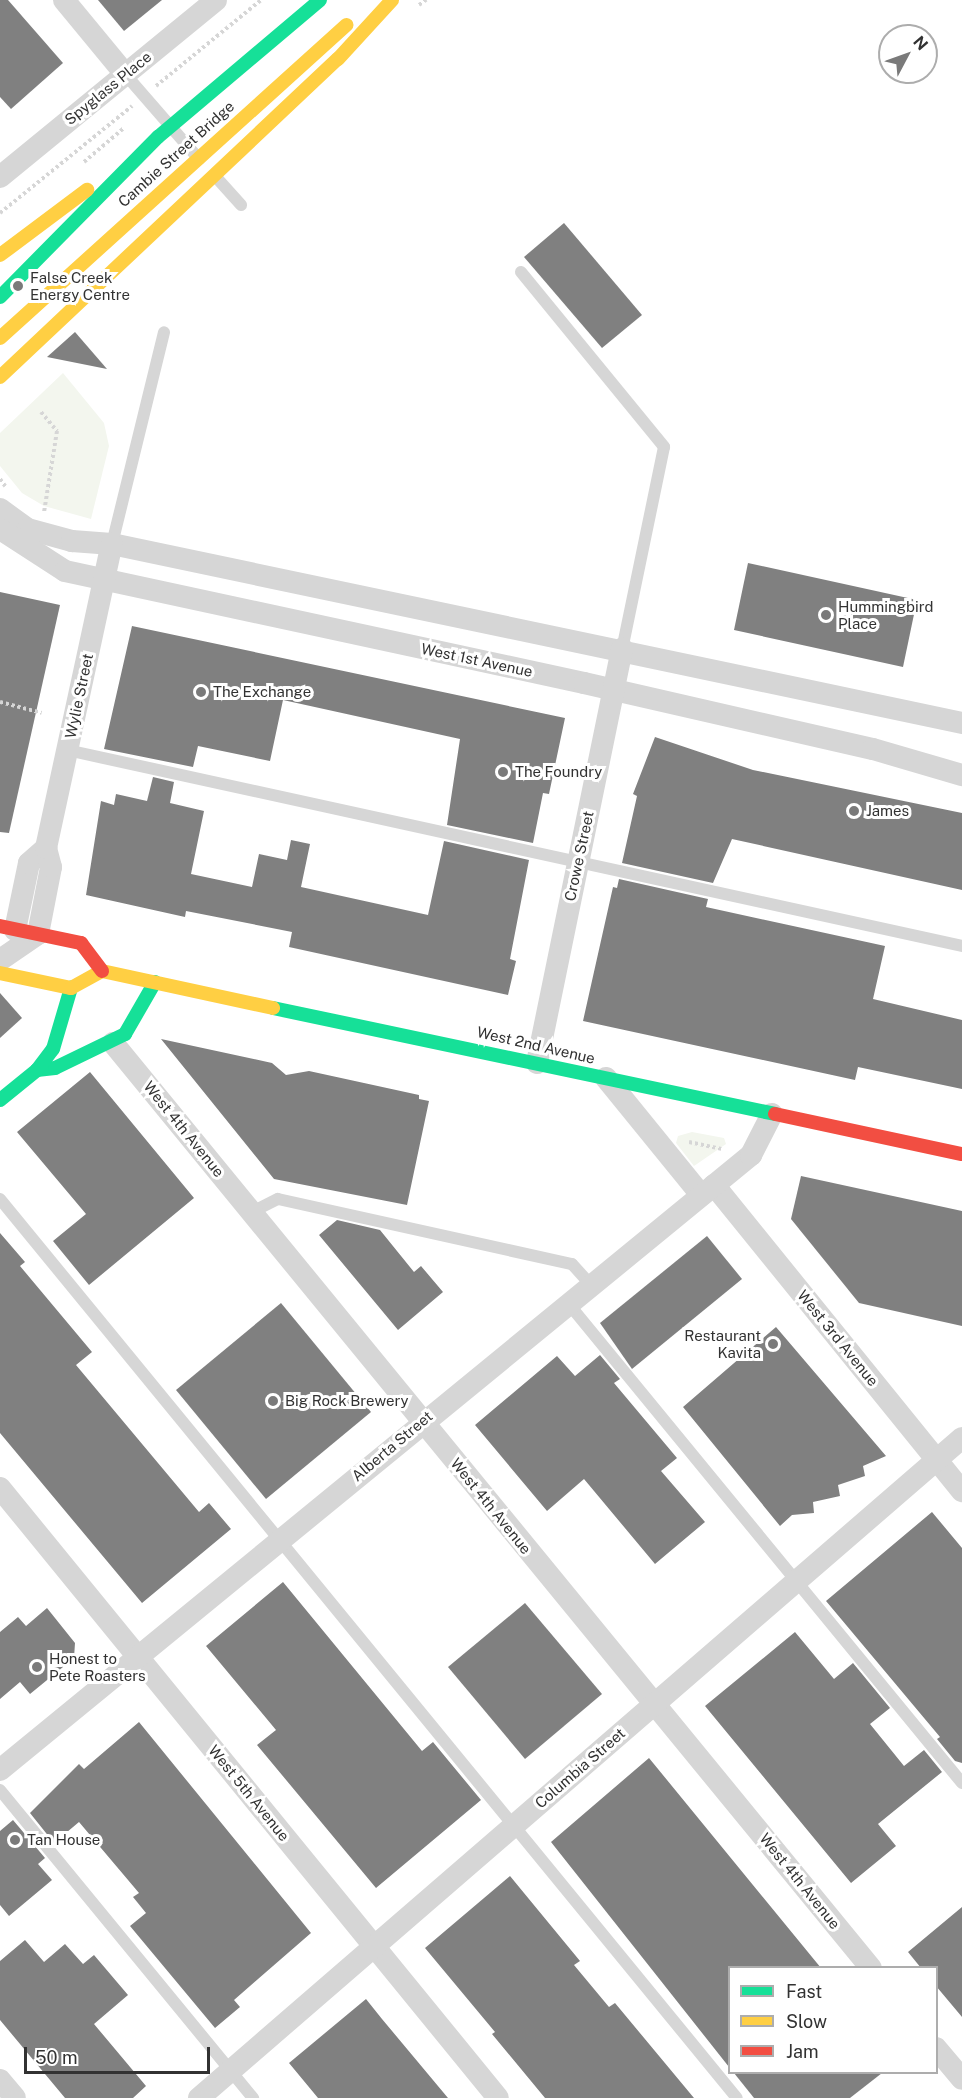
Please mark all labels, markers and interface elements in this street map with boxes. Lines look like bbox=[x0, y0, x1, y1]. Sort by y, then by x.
north arrow bbox=[878, 24, 938, 84]
text: N bbox=[909, 32, 932, 54]
street label: Spyglass Place bbox=[61, 48, 155, 128]
street label: Cambie Street Bridge bbox=[114, 97, 238, 211]
place label: False Creek Energy Centre bbox=[30, 268, 130, 303]
marker: False Creek Energy Centre bbox=[11, 279, 25, 293]
place label: Hummingbird Place bbox=[838, 597, 933, 632]
marker: Hummingbird Place bbox=[819, 608, 833, 622]
street label: West 1st Avenue bbox=[420, 639, 534, 681]
street label: Wylie Street bbox=[61, 652, 97, 740]
place label: The Exchange bbox=[213, 683, 311, 701]
marker: The Exchange bbox=[194, 685, 208, 699]
place label: The Foundry bbox=[515, 763, 602, 781]
marker: The Foundry bbox=[496, 765, 510, 779]
place label: James bbox=[866, 802, 909, 820]
marker: James bbox=[847, 804, 861, 818]
street label: Crowe Street bbox=[561, 809, 597, 903]
street label: West 2nd Avenue bbox=[475, 1023, 597, 1067]
street label: West 4th Avenue bbox=[140, 1077, 228, 1181]
street label: West 3rd Avenue bbox=[794, 1286, 882, 1390]
place label: Restaurant Kavita bbox=[684, 1326, 761, 1361]
marker: Restaurant Kavita bbox=[766, 1337, 780, 1351]
place label: Big Rock Brewery bbox=[285, 1392, 409, 1410]
marker: Big Rock Brewery bbox=[266, 1394, 280, 1408]
street label: Alberta Street bbox=[348, 1407, 436, 1485]
street label: West 4th Avenue bbox=[447, 1454, 535, 1558]
place label: Honest to Pete Roasters bbox=[49, 1649, 146, 1684]
marker: Honest to Pete Roasters bbox=[30, 1660, 44, 1674]
street label: Columbia Street bbox=[531, 1724, 629, 1812]
street label: West 5th Avenue bbox=[205, 1741, 293, 1845]
street label: West 4th Avenue bbox=[756, 1829, 844, 1933]
place label: Tan House bbox=[27, 1831, 100, 1849]
marker: Tan House bbox=[8, 1833, 22, 1847]
legend bbox=[728, 1966, 938, 2074]
text: Fast bbox=[786, 1981, 822, 2002]
text: Slow bbox=[786, 2011, 827, 2032]
scale bar bbox=[27, 2035, 213, 2073]
text: Jam bbox=[786, 2041, 819, 2062]
text: 50 m bbox=[35, 2047, 78, 2068]

